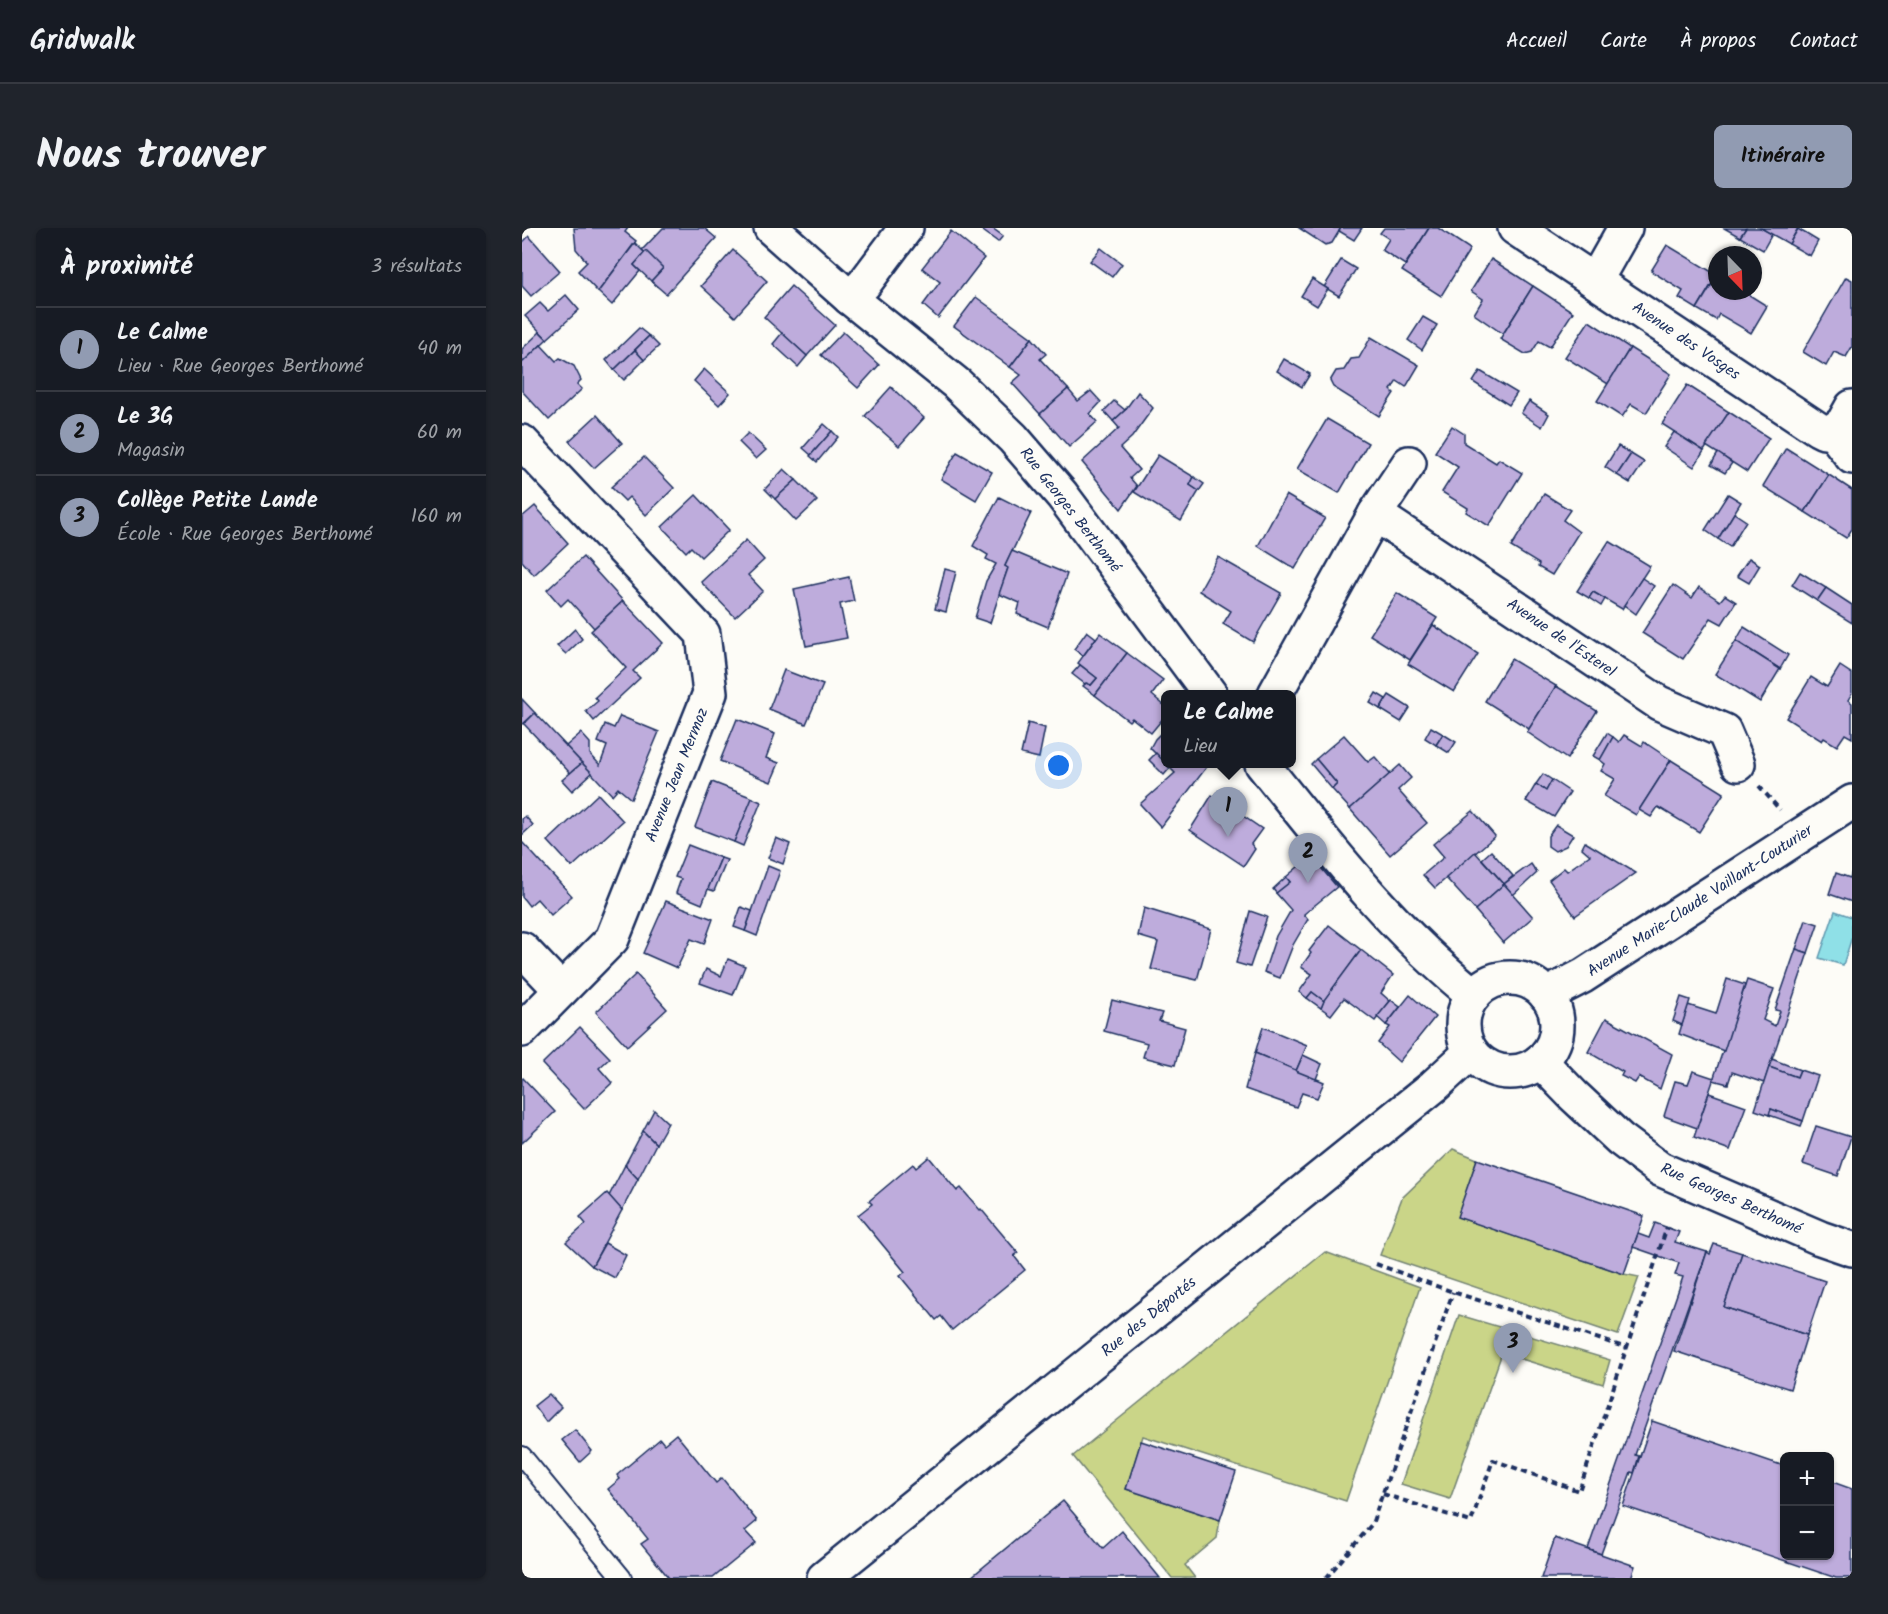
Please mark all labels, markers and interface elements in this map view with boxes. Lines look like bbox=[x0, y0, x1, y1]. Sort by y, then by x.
text: Gridwalk bbox=[30, 19, 135, 64]
text: Accueil bbox=[1506, 25, 1567, 58]
text: Carte bbox=[1600, 25, 1647, 58]
text: À propos bbox=[1680, 25, 1756, 58]
text: Contact bbox=[1789, 25, 1858, 58]
text: Nous trouver bbox=[36, 123, 265, 190]
button: Itinéraire bbox=[1714, 125, 1852, 188]
text: À proximité bbox=[60, 246, 192, 288]
north arrow bbox=[1708, 246, 1762, 300]
text: 3 résultats bbox=[371, 251, 462, 283]
street label: Avenue des Vosges bbox=[1627, 295, 1745, 387]
text: Le Calme bbox=[117, 316, 208, 351]
text: 1 bbox=[76, 333, 83, 365]
text: 40 m bbox=[417, 333, 462, 365]
text: Lieu · Rue Georges Berthomé bbox=[117, 351, 363, 383]
text: Le 3G bbox=[117, 400, 173, 435]
text: 2 bbox=[74, 417, 85, 449]
text: 60 m bbox=[417, 417, 462, 449]
text: Magasin bbox=[117, 435, 185, 467]
street label: Rue Georges Berthomé bbox=[1013, 442, 1127, 579]
text: Collège Petite Lande bbox=[117, 484, 318, 519]
text: 3 bbox=[74, 501, 85, 533]
text: 160 m bbox=[411, 501, 462, 533]
text: École · Rue Georges Berthomé bbox=[117, 519, 372, 551]
street label: Avenue de l'Esterel bbox=[1501, 592, 1621, 684]
popup bbox=[1161, 690, 1296, 768]
text: Le Calme bbox=[1183, 696, 1274, 731]
street label: Avenue Jean Mermoz bbox=[639, 704, 715, 846]
text: Lieu bbox=[1183, 731, 1218, 763]
your location bbox=[1044, 751, 1073, 780]
pin: 1 bbox=[1208, 788, 1248, 837]
street label: Avenue Marie-Claude Vaillant-Couturier bbox=[1582, 817, 1819, 984]
pin: 2 bbox=[1288, 834, 1328, 883]
street label: Rue Georges Berthomé bbox=[1656, 1157, 1807, 1242]
street label: Rue des Déportés bbox=[1096, 1270, 1202, 1363]
pin: 3 bbox=[1494, 1324, 1532, 1373]
map controls bbox=[1780, 1452, 1834, 1560]
button: + bbox=[1780, 1452, 1834, 1506]
button: − bbox=[1780, 1506, 1834, 1560]

